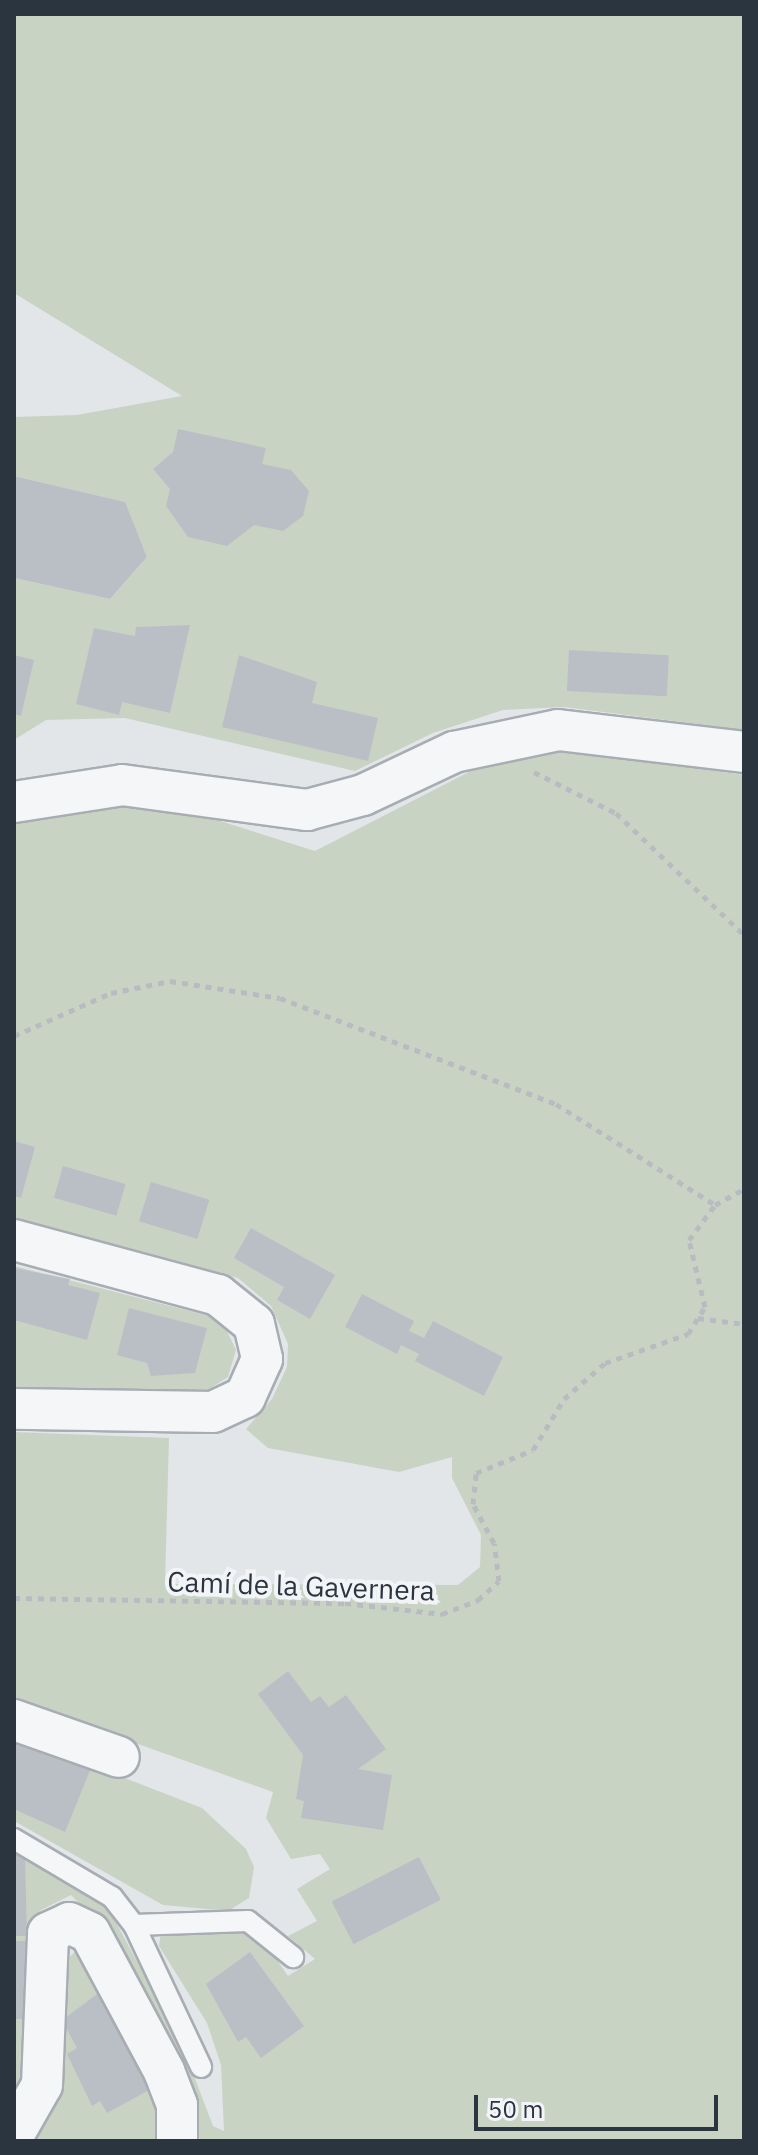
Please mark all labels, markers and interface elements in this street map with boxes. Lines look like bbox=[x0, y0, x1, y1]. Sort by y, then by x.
street label: Camí de la Gavernera bbox=[167, 1565, 435, 1607]
scale bar bbox=[478, 2079, 722, 2129]
text: 50 m bbox=[488, 2093, 543, 2125]

